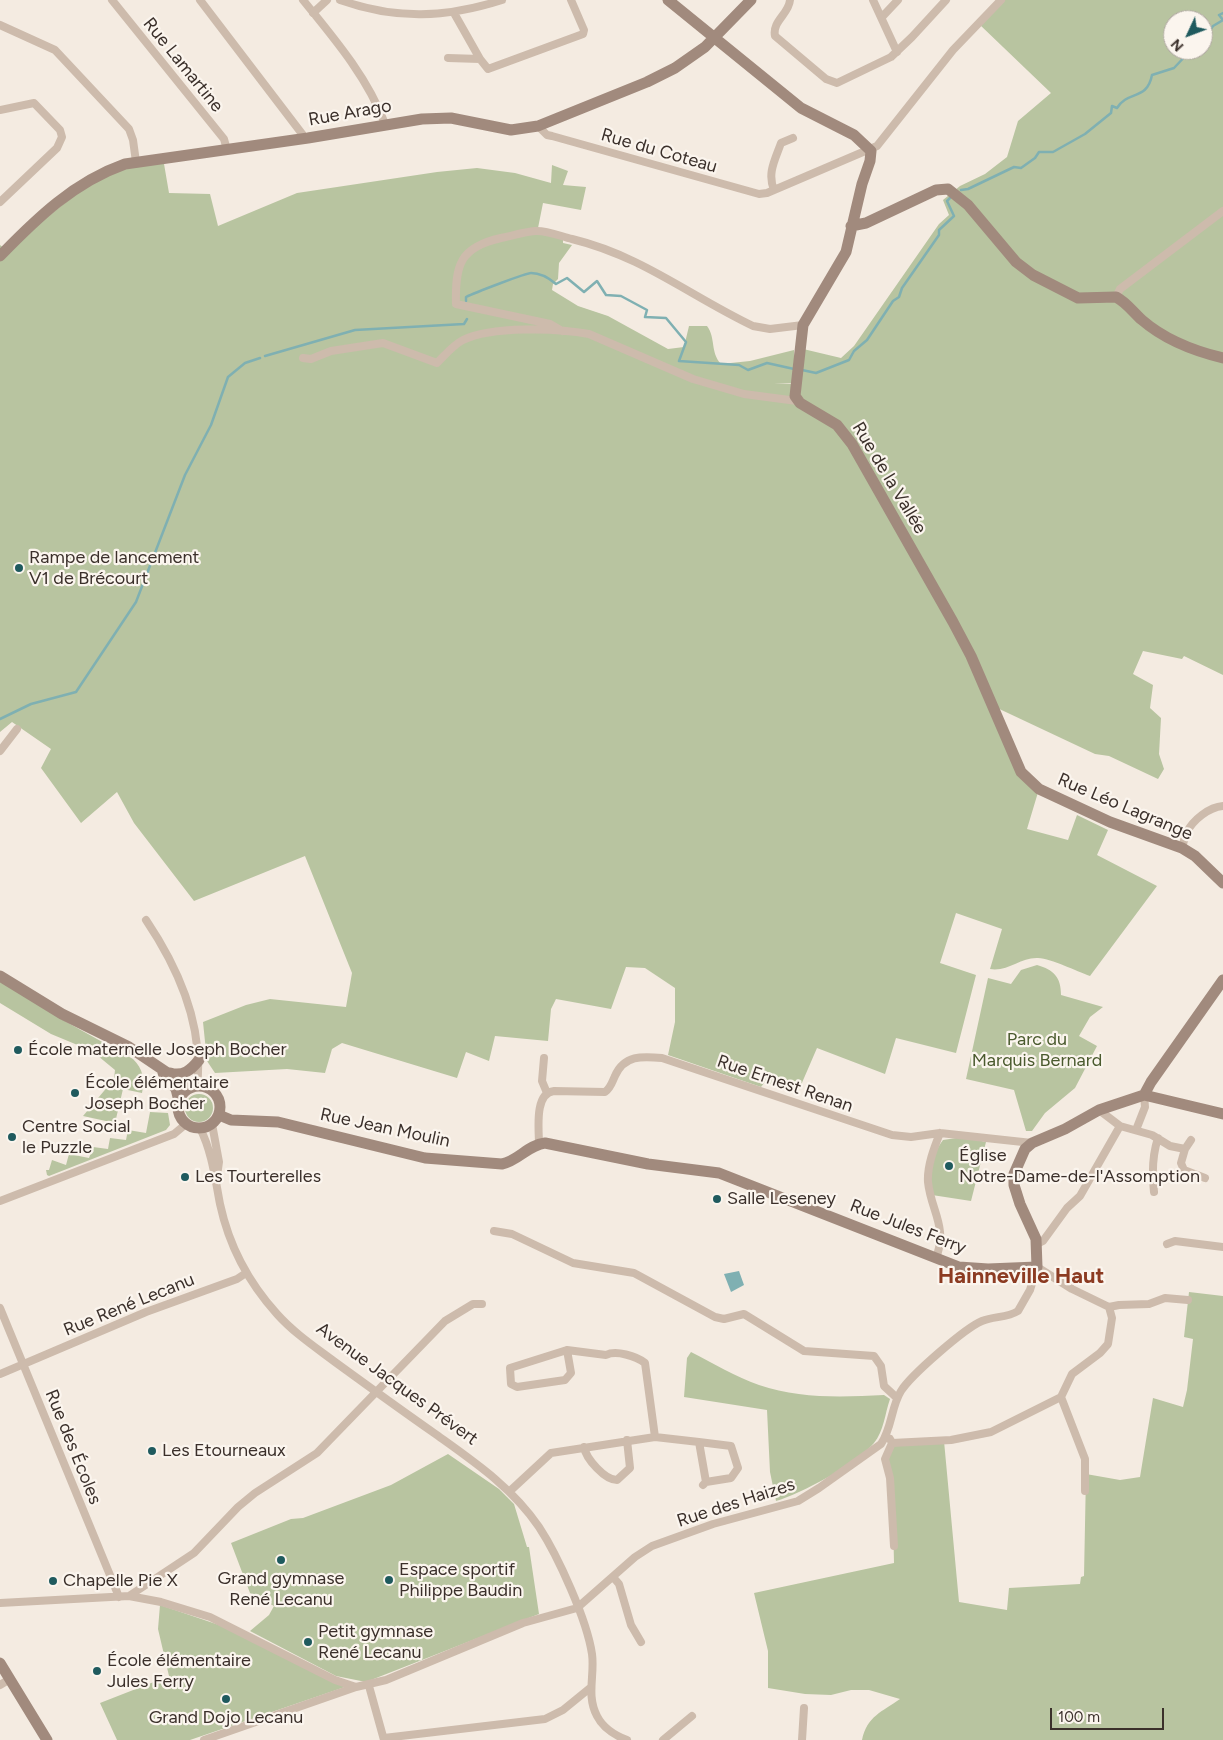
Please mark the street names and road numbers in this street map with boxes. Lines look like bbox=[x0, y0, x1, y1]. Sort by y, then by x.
street label: Rue Lamartine bbox=[138, 13, 228, 117]
street label: Rue Arago bbox=[307, 95, 393, 131]
street label: Rue du Coteau bbox=[598, 124, 720, 178]
street label: Rue de la Vallée bbox=[847, 418, 931, 538]
street label: Rue Léo Lagrange bbox=[1054, 769, 1196, 845]
street label: Rue Ernest Renan bbox=[714, 1051, 856, 1117]
street label: Rue Jean Moulin bbox=[318, 1104, 452, 1152]
street label: Rue Jules Ferry bbox=[847, 1195, 969, 1259]
street label: Rue René Lecanu bbox=[60, 1269, 198, 1341]
street label: Avenue Jacques Prévert bbox=[312, 1318, 482, 1450]
street label: Rue des Écoles bbox=[40, 1386, 106, 1508]
street label: Rue des Haizes bbox=[674, 1474, 798, 1532]

